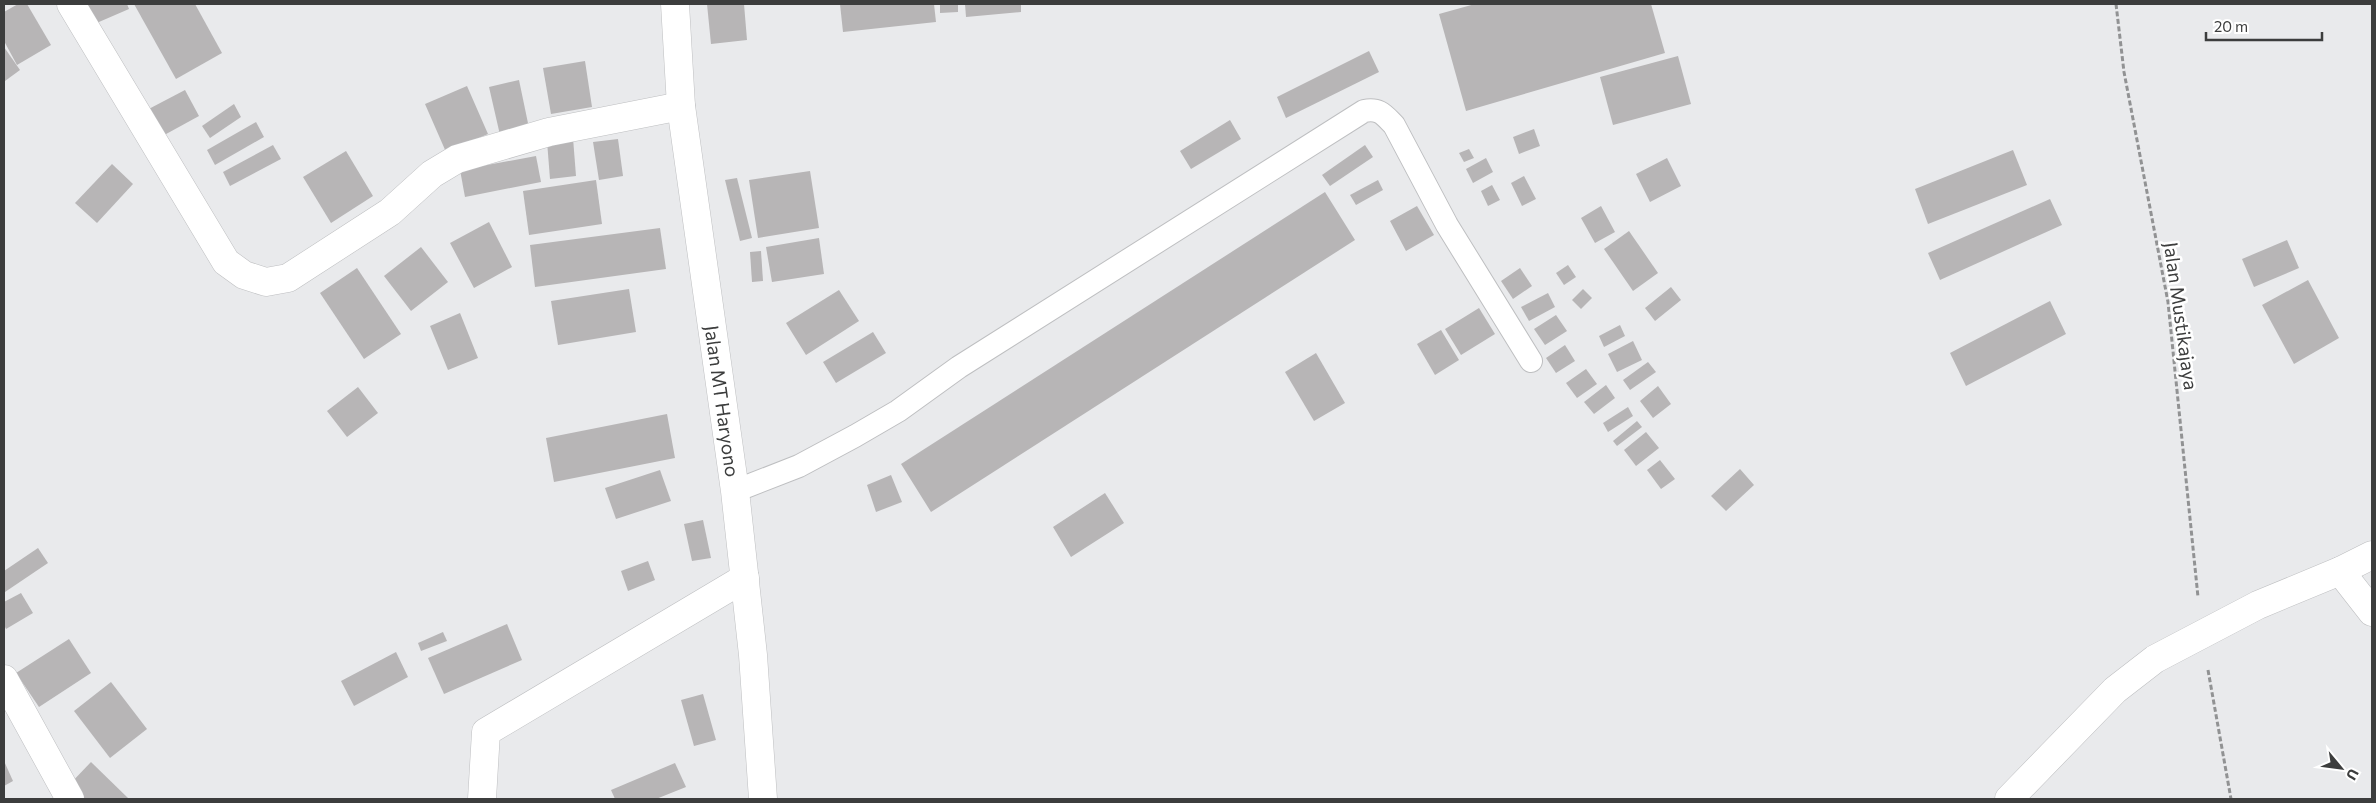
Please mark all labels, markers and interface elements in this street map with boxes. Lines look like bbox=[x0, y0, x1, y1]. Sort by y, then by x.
scale bar bbox=[2206, 10, 2322, 42]
text: 20 m bbox=[2214, 17, 2248, 35]
street label: Jalan Mustikajaya bbox=[2160, 240, 2203, 391]
street label: Jalan MT Haryono bbox=[700, 324, 745, 478]
north arrow bbox=[2316, 743, 2366, 793]
text: U bbox=[2343, 766, 2363, 783]

